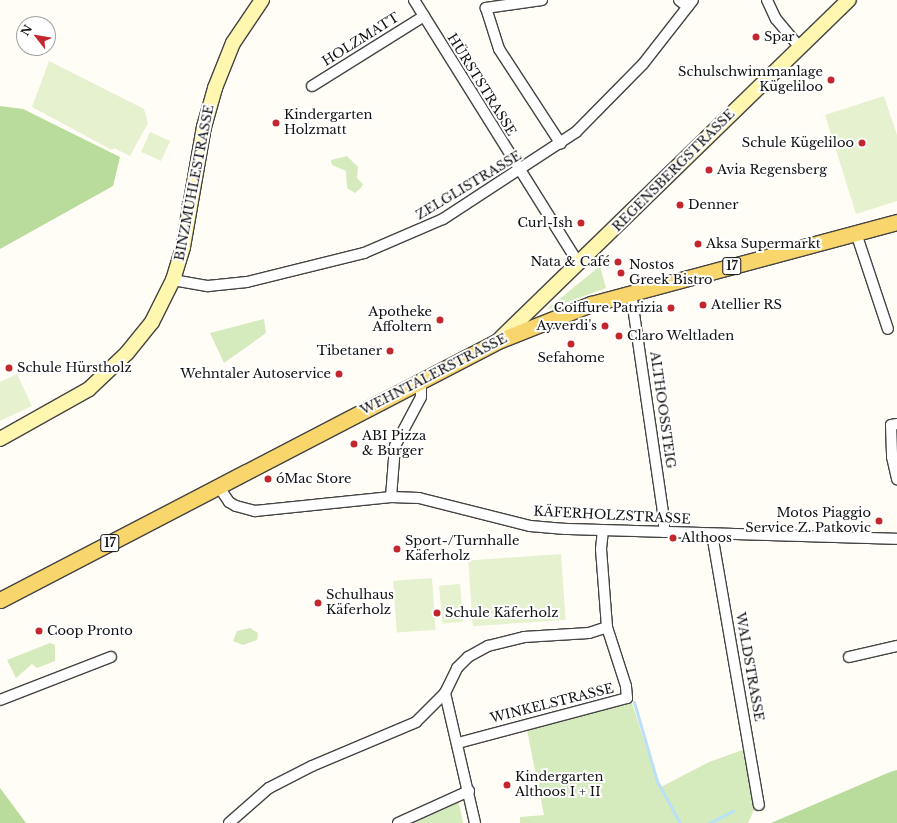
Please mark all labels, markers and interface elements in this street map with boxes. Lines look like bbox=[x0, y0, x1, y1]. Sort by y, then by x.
street label: HOLZMATT bbox=[320, 10, 402, 70]
north arrow bbox=[16, 16, 56, 56]
text: N bbox=[18, 22, 35, 38]
place label: Spar bbox=[764, 29, 795, 45]
street label: HÜRSTSTRASSE bbox=[443, 31, 519, 139]
marker: Spar bbox=[751, 32, 761, 42]
place label: Schulschwimmanlage Kügeliloo bbox=[678, 65, 823, 96]
marker: Schulschwimmanlage Kügeliloo bbox=[826, 75, 836, 85]
street label: BINZMÜHLESTRASSE bbox=[172, 104, 218, 262]
street label: REGENSBERGSTRASSE bbox=[610, 107, 738, 235]
place label: Kindergarten Holzmatt bbox=[284, 108, 372, 139]
marker: Kindergarten Holzmatt bbox=[271, 118, 281, 128]
place label: Schule Kügeliloo bbox=[742, 135, 854, 151]
marker: Schule Kügeliloo bbox=[857, 138, 867, 148]
street label: ZELGLISTRASSE bbox=[413, 148, 525, 224]
place label: Avia Regensberg bbox=[717, 162, 827, 178]
marker: Avia Regensberg bbox=[704, 165, 714, 175]
place label: Denner bbox=[688, 197, 739, 213]
marker: Denner bbox=[675, 200, 685, 210]
place label: Curl-Ish bbox=[517, 215, 573, 231]
marker: Curl-Ish bbox=[576, 218, 586, 228]
place label: Aksa Supermarkt bbox=[706, 236, 821, 252]
marker: Aksa Supermarkt bbox=[693, 239, 703, 249]
place label: Nata & Café bbox=[530, 254, 610, 270]
road number: 17 bbox=[722, 256, 742, 276]
marker: Nata & Café bbox=[613, 257, 623, 267]
place label: Nostos Greek Bistro bbox=[629, 258, 713, 289]
marker: Nostos Greek Bistro bbox=[616, 268, 626, 278]
place label: Atellier RS bbox=[711, 297, 782, 313]
place label: Coiffure Patrizia bbox=[554, 300, 663, 316]
marker: Atellier RS bbox=[698, 300, 708, 310]
marker: Coiffure Patrizia bbox=[666, 303, 676, 313]
place label: Apotheke Affoltern bbox=[368, 305, 432, 336]
marker: Apotheke Affoltern bbox=[435, 315, 445, 325]
place label: Ayverdi's bbox=[537, 318, 597, 334]
marker: Ayverdi's bbox=[600, 321, 610, 331]
place label: Claro Weltladen bbox=[627, 328, 735, 344]
street label: WEHNTALERSTRASSE bbox=[358, 331, 510, 419]
marker: Claro Weltladen bbox=[614, 331, 624, 341]
marker: Sefahome bbox=[566, 339, 576, 349]
place label: Tibetaner bbox=[317, 343, 382, 359]
marker: Tibetaner bbox=[385, 346, 395, 356]
place label: Sefahome bbox=[537, 350, 605, 366]
street label: ALTHOOSSTEIG bbox=[646, 350, 678, 470]
place label: Schule Hürstholz bbox=[17, 360, 132, 376]
marker: Schule Hürstholz bbox=[4, 363, 14, 373]
place label: Wehntaler Autoservice bbox=[179, 366, 331, 382]
marker: Wehntaler Autoservice bbox=[334, 369, 344, 379]
place label: ABI Pizza & Burger bbox=[362, 429, 426, 460]
marker: ABI Pizza & Burger bbox=[349, 439, 359, 449]
place label: óMac Store bbox=[276, 471, 351, 487]
marker: óMac Store bbox=[263, 474, 273, 484]
street label: KÄFERHOLZSTRASSE bbox=[533, 504, 691, 528]
place label: Motos Piaggio Service Z. Patkovic bbox=[745, 506, 871, 537]
marker: Motos Piaggio Service Z. Patkovic bbox=[874, 516, 884, 526]
place label: Althoos bbox=[681, 530, 732, 546]
road number: 17 bbox=[100, 533, 120, 553]
marker: Althoos bbox=[668, 533, 678, 543]
place label: Sport-/Turnhalle Käferholz bbox=[405, 534, 519, 565]
marker: Sport-/Turnhalle Käferholz bbox=[392, 544, 402, 554]
place label: Schulhaus Käferholz bbox=[326, 588, 394, 619]
marker: Schulhaus Käferholz bbox=[313, 598, 323, 608]
place label: Schule Käferholz bbox=[445, 605, 559, 621]
marker: Schule Käferholz bbox=[432, 608, 442, 618]
street label: WALDSTRASSE bbox=[732, 611, 766, 723]
place label: Coop Pronto bbox=[47, 623, 133, 639]
marker: Coop Pronto bbox=[34, 626, 44, 636]
street label: WINKELSTRASSE bbox=[489, 681, 615, 727]
place label: Kindergarten Althoos I + II bbox=[515, 770, 603, 801]
marker: Kindergarten Althoos I + II bbox=[502, 780, 512, 790]

